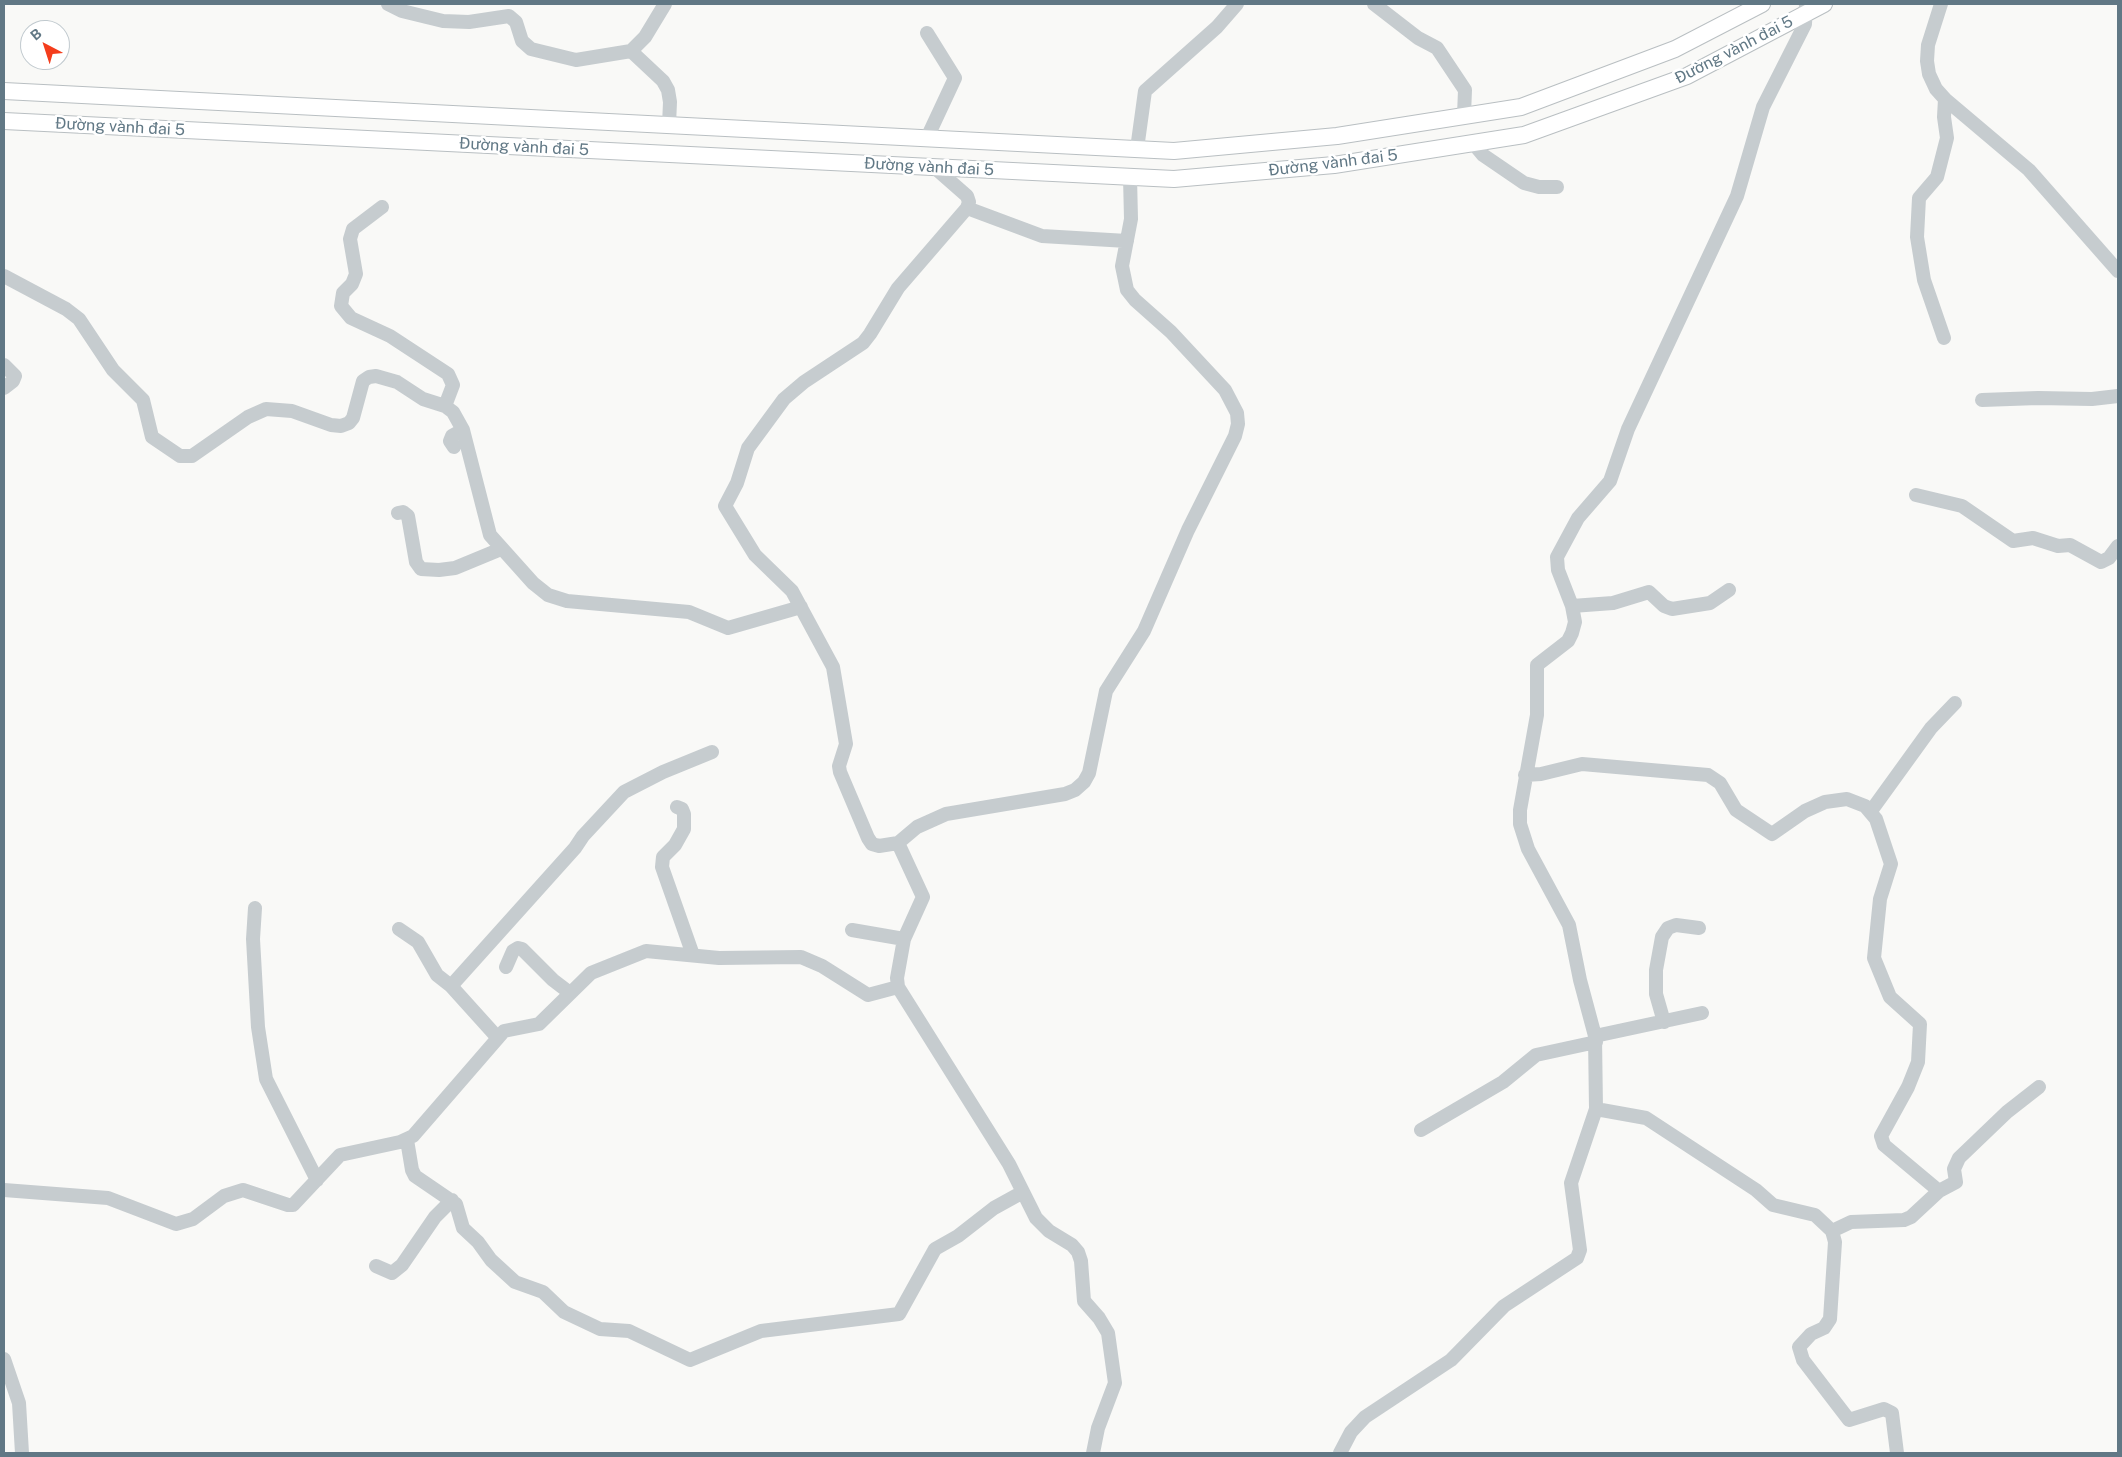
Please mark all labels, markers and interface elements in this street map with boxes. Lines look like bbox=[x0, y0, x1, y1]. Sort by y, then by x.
street label: Đường vành đai 5 bbox=[1672, 12, 1796, 88]
north arrow bbox=[20, 20, 70, 70]
text: B bbox=[27, 25, 45, 43]
street label: Đường vành đai 5 bbox=[55, 114, 185, 140]
street label: Đường vành đai 5 bbox=[459, 134, 589, 160]
street label: Đường vành đai 5 bbox=[1267, 146, 1399, 180]
street label: Đường vành đai 5 bbox=[864, 154, 994, 180]

